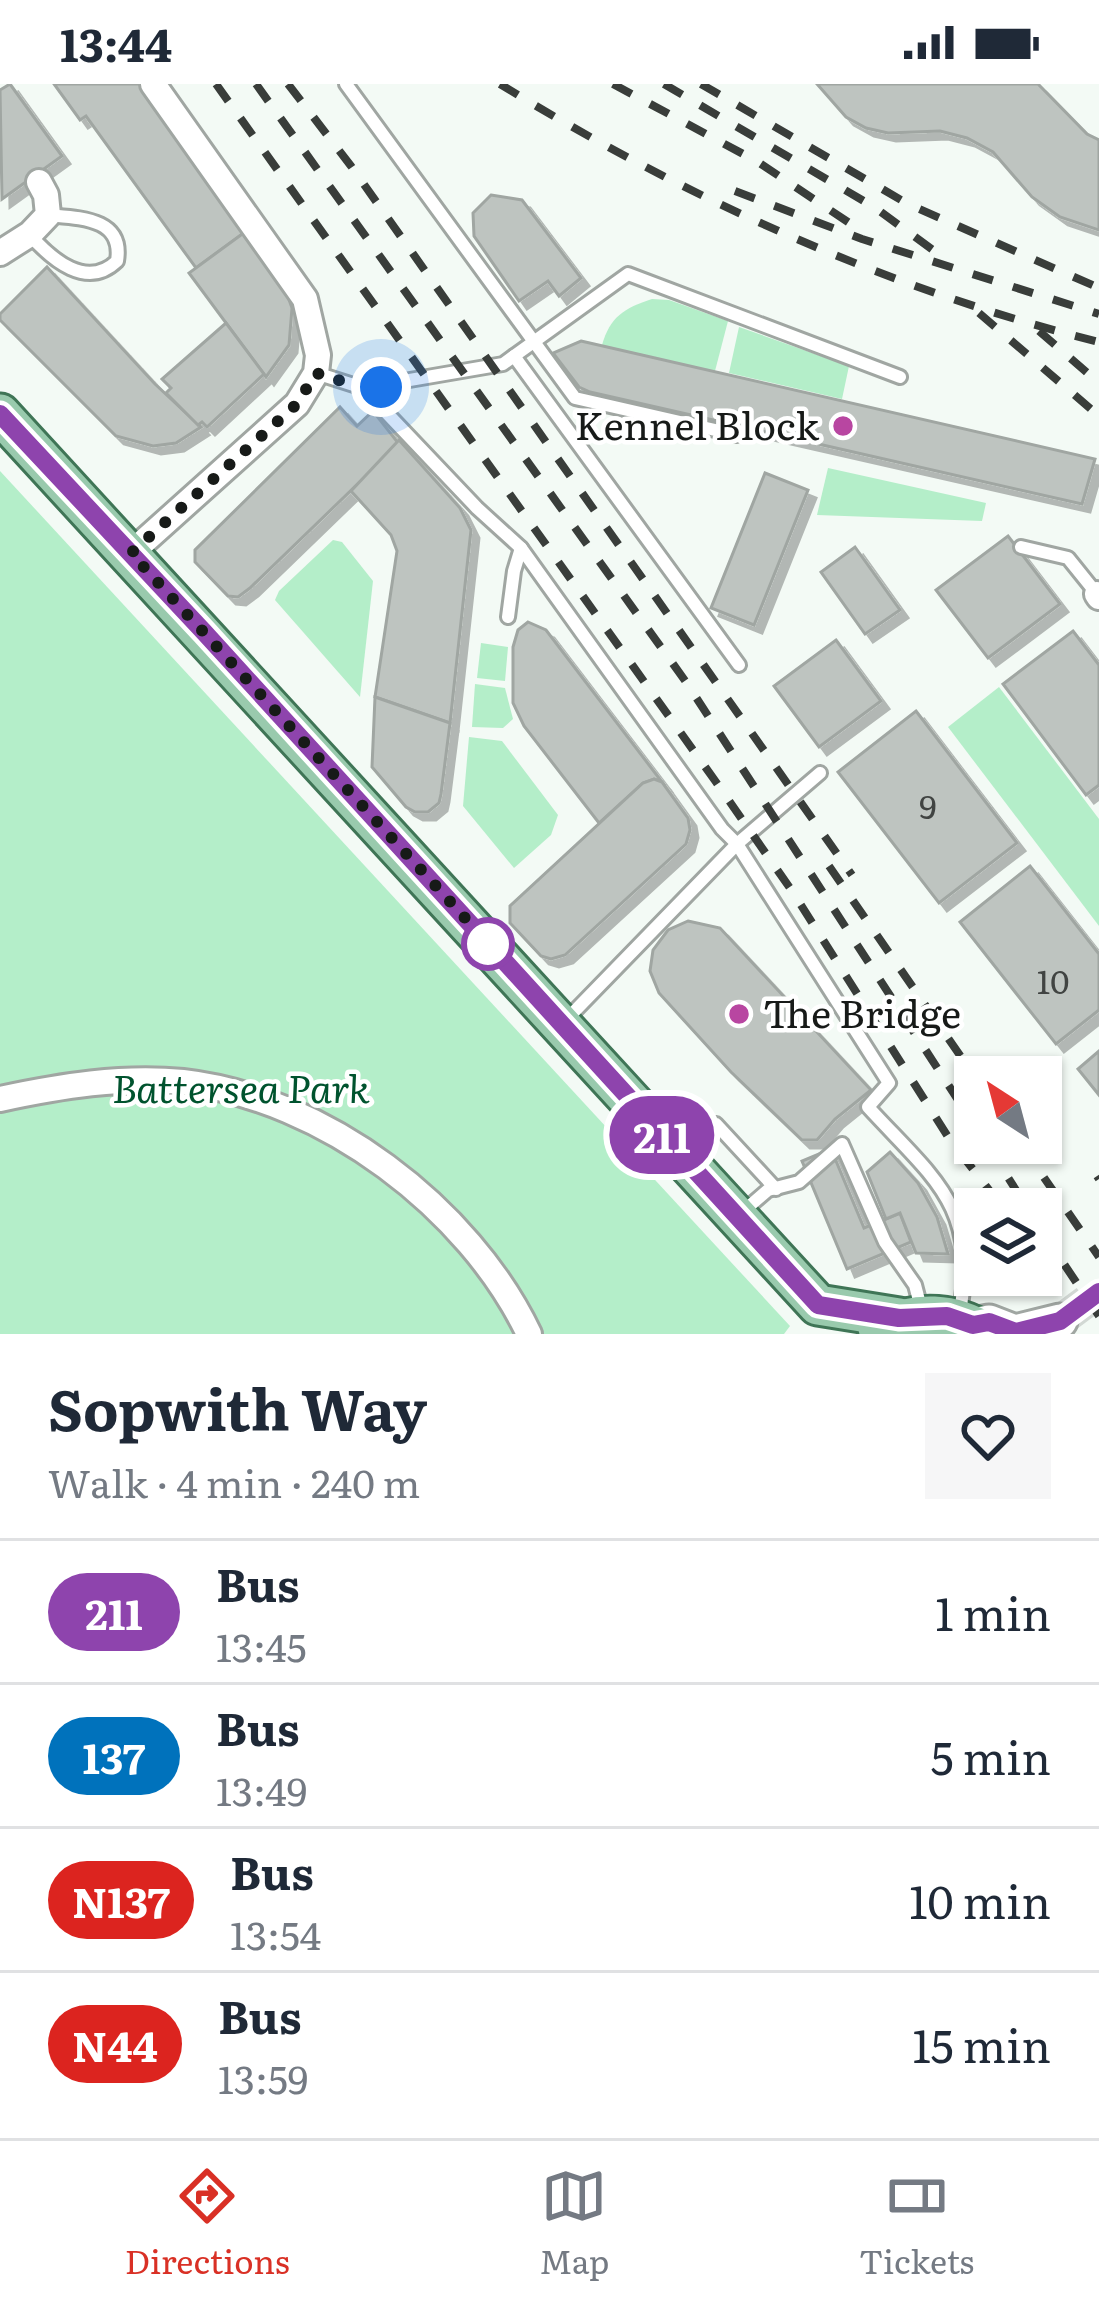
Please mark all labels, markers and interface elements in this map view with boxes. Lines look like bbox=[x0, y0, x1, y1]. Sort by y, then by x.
text: 13:44 bbox=[60, 9, 172, 76]
your location bbox=[351, 357, 411, 417]
place label: Kennel Block bbox=[575, 394, 820, 452]
marker: Kennel Block bbox=[830, 413, 856, 439]
house number: 9 bbox=[919, 780, 937, 829]
unlabelled marker bbox=[463, 919, 513, 969]
house number: 10 bbox=[1037, 955, 1069, 1004]
place label: The Bridge bbox=[763, 982, 961, 1040]
marker: The Bridge bbox=[726, 1001, 752, 1027]
north arrow bbox=[954, 1056, 1062, 1164]
map controls bbox=[954, 1056, 1062, 1296]
park label: Battersea Park bbox=[112, 1057, 371, 1115]
line badge: 211 bbox=[593, 1096, 731, 1174]
text: 211 bbox=[633, 1104, 691, 1166]
button: layers bbox=[954, 1188, 1062, 1296]
text: Sopwith Way bbox=[48, 1364, 427, 1449]
button: heart bbox=[925, 1373, 1051, 1499]
text: Walk · 4 min · 240 m bbox=[48, 1452, 420, 1510]
text: Bus bbox=[216, 1549, 300, 1616]
text: 1 min bbox=[935, 1578, 1051, 1645]
text: 211 bbox=[85, 1581, 143, 1643]
text: 13:45 bbox=[216, 1616, 307, 1674]
text: Bus bbox=[216, 1693, 300, 1760]
text: 5 min bbox=[931, 1722, 1051, 1789]
text: 137 bbox=[83, 1725, 145, 1787]
text: 13:49 bbox=[216, 1760, 307, 1818]
text: Bus bbox=[230, 1837, 314, 1904]
text: 10 min bbox=[909, 1866, 1051, 1933]
text: N137 bbox=[72, 1869, 170, 1931]
text: 13:54 bbox=[230, 1904, 321, 1962]
text: Bus bbox=[218, 1981, 301, 2048]
text: 15 min bbox=[912, 2010, 1051, 2077]
text: N44 bbox=[72, 2013, 158, 2075]
text: 13:59 bbox=[218, 2048, 308, 2106]
tab: Directions bbox=[125, 2163, 290, 2284]
tab: Map bbox=[539, 2163, 609, 2284]
tab: Tickets bbox=[859, 2163, 974, 2284]

